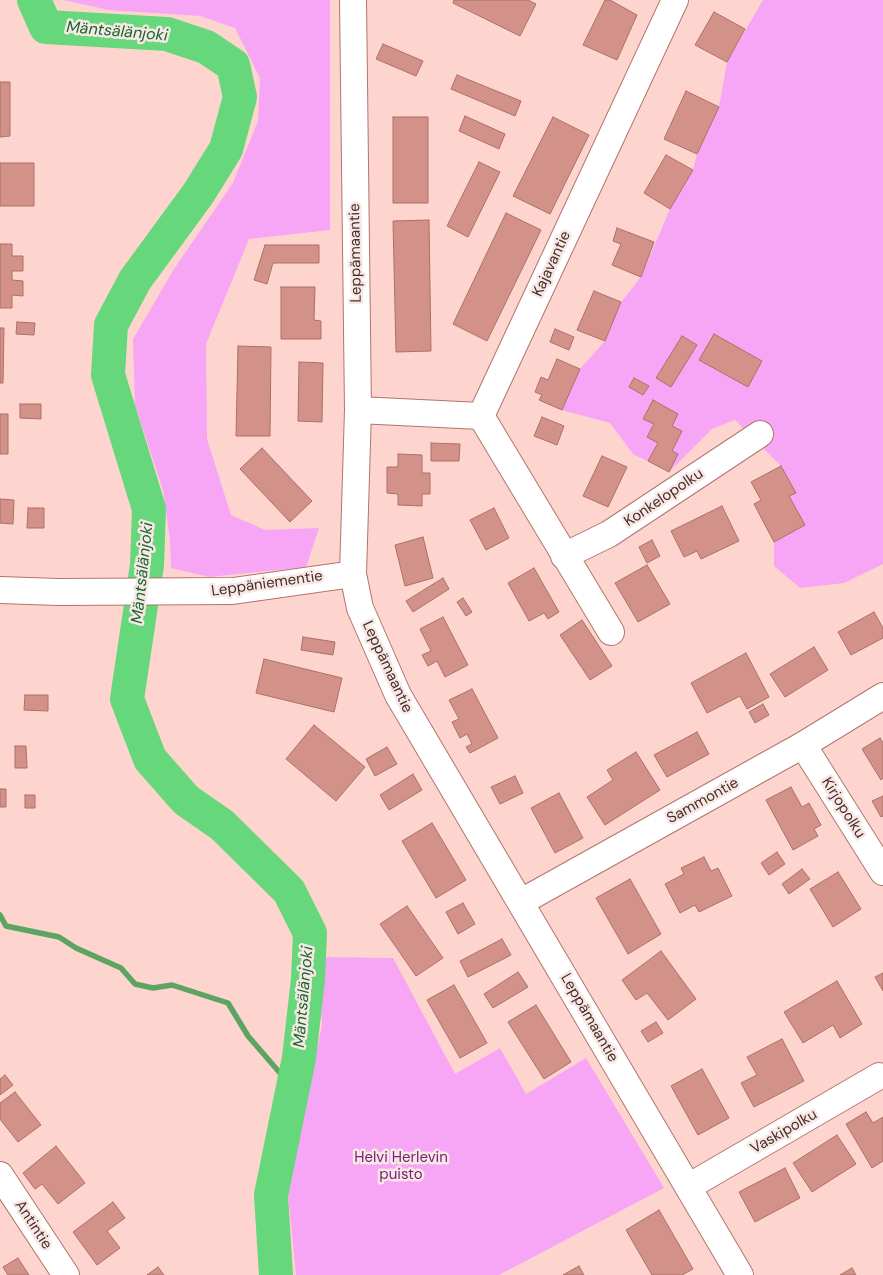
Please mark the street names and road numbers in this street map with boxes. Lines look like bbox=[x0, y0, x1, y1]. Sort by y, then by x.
street label: Leppämaantie bbox=[346, 203, 366, 303]
street label: Kajavantie bbox=[529, 228, 575, 300]
street label: Konkelopolku bbox=[621, 465, 707, 531]
street label: Leppäniementie bbox=[210, 567, 324, 601]
street label: Leppämaantie bbox=[358, 618, 416, 716]
street label: Sammontie bbox=[664, 774, 742, 828]
street label: Kirjopolku bbox=[817, 774, 869, 842]
street label: Leppämaantie bbox=[556, 970, 622, 1066]
street label: Vaskipolku bbox=[748, 1106, 820, 1158]
street label: Antintie bbox=[11, 1197, 55, 1253]

